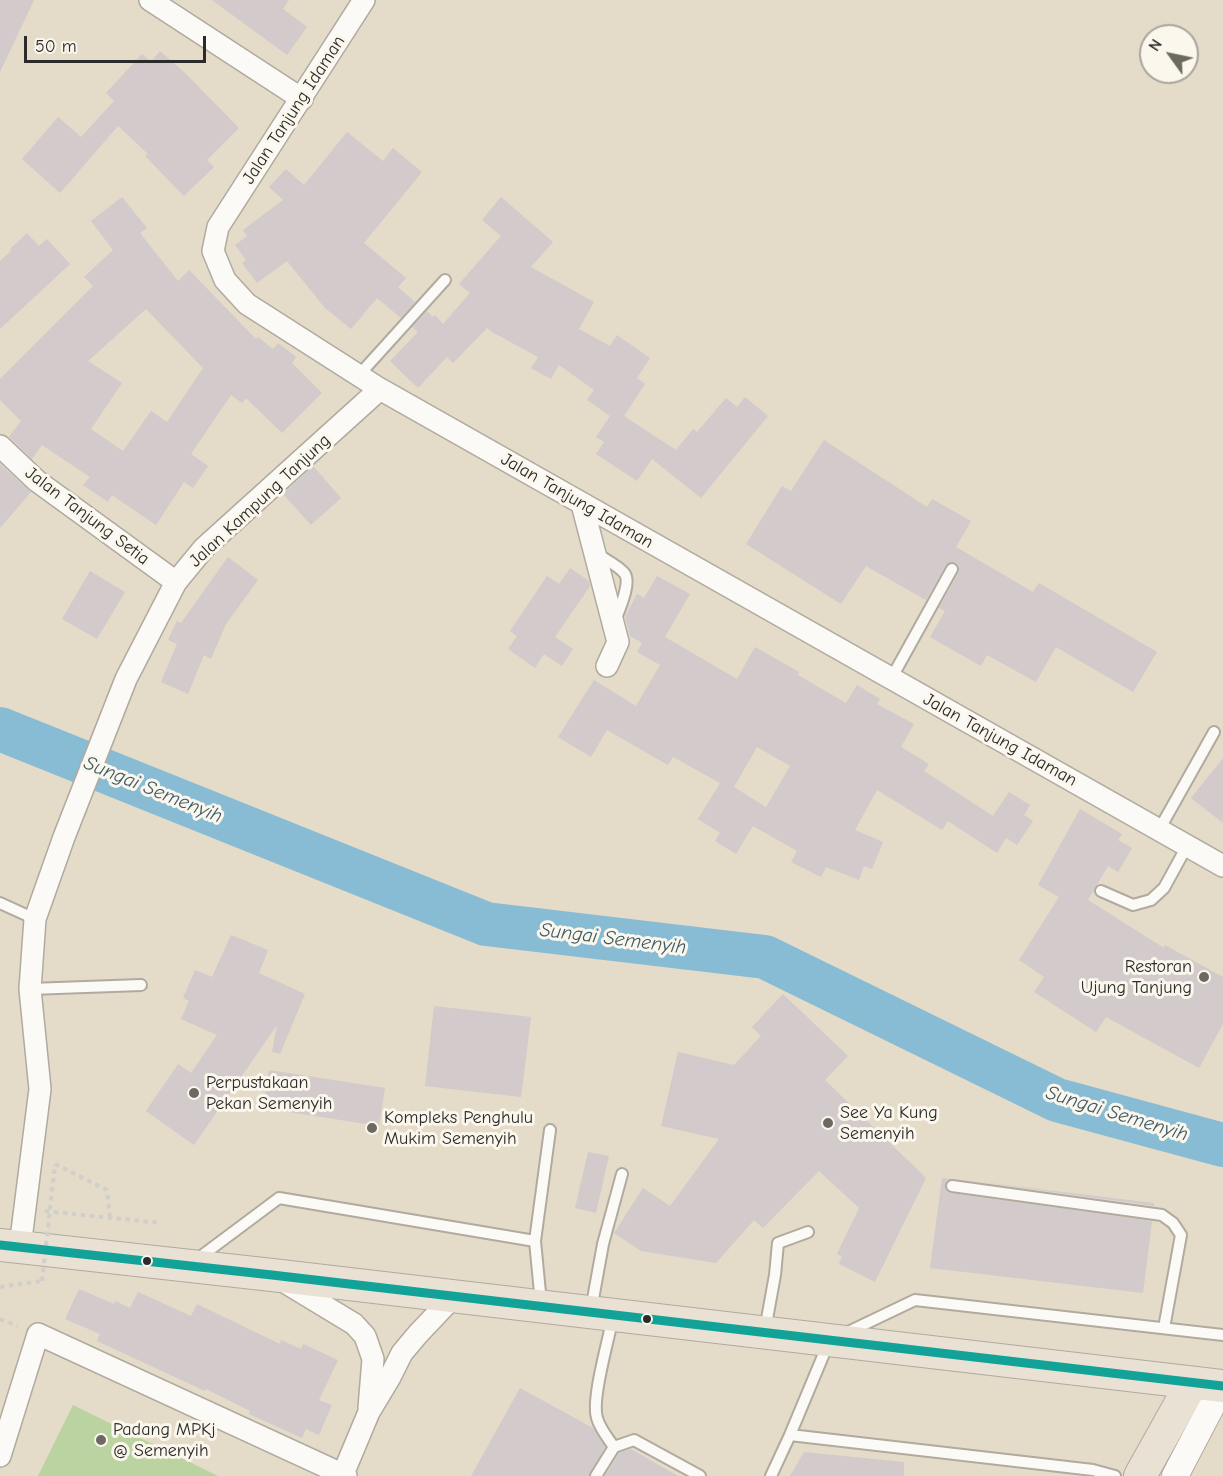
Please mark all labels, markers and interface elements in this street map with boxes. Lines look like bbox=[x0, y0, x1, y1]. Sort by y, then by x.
scale bar bbox=[27, 24, 208, 62]
north arrow bbox=[1139, 24, 1199, 84]
street label: Jalan Tanjung Idaman bbox=[238, 32, 350, 188]
text: 50 m bbox=[35, 36, 77, 57]
text: N bbox=[1145, 36, 1166, 55]
street label: Jalan Kampung Tanjung bbox=[185, 430, 335, 572]
street label: Jalan Tanjung Idaman bbox=[497, 448, 657, 554]
street label: Jalan Tanjung Setia bbox=[21, 462, 153, 570]
street label: Jalan Tanjung Idaman bbox=[919, 689, 1081, 791]
water label: Sungai Semenyih bbox=[80, 751, 226, 829]
water label: Sungai Semenyih bbox=[538, 918, 688, 960]
place label: Restoran Ujung Tanjung bbox=[1081, 956, 1192, 998]
marker: Restoran Ujung Tanjung bbox=[1197, 970, 1211, 984]
place label: Perpustakaan Pekan Semenyih bbox=[206, 1072, 333, 1114]
water label: Sungai Semenyih bbox=[1043, 1081, 1191, 1147]
marker: Perpustakaan Pekan Semenyih bbox=[187, 1086, 201, 1100]
place label: See Ya Kung Semenyih bbox=[840, 1102, 938, 1144]
place label: Kompleks Penghulu Mukim Semenyih bbox=[384, 1107, 533, 1150]
marker: See Ya Kung Semenyih bbox=[821, 1116, 835, 1130]
marker: Kompleks Penghulu Mukim Semenyih bbox=[365, 1121, 379, 1135]
unlabelled marker bbox=[141, 1255, 153, 1267]
unlabelled marker bbox=[641, 1313, 653, 1325]
place label: Padang MPKj @ Semenyih bbox=[113, 1419, 215, 1462]
marker: Padang MPKj @ Semenyih bbox=[94, 1433, 108, 1447]

